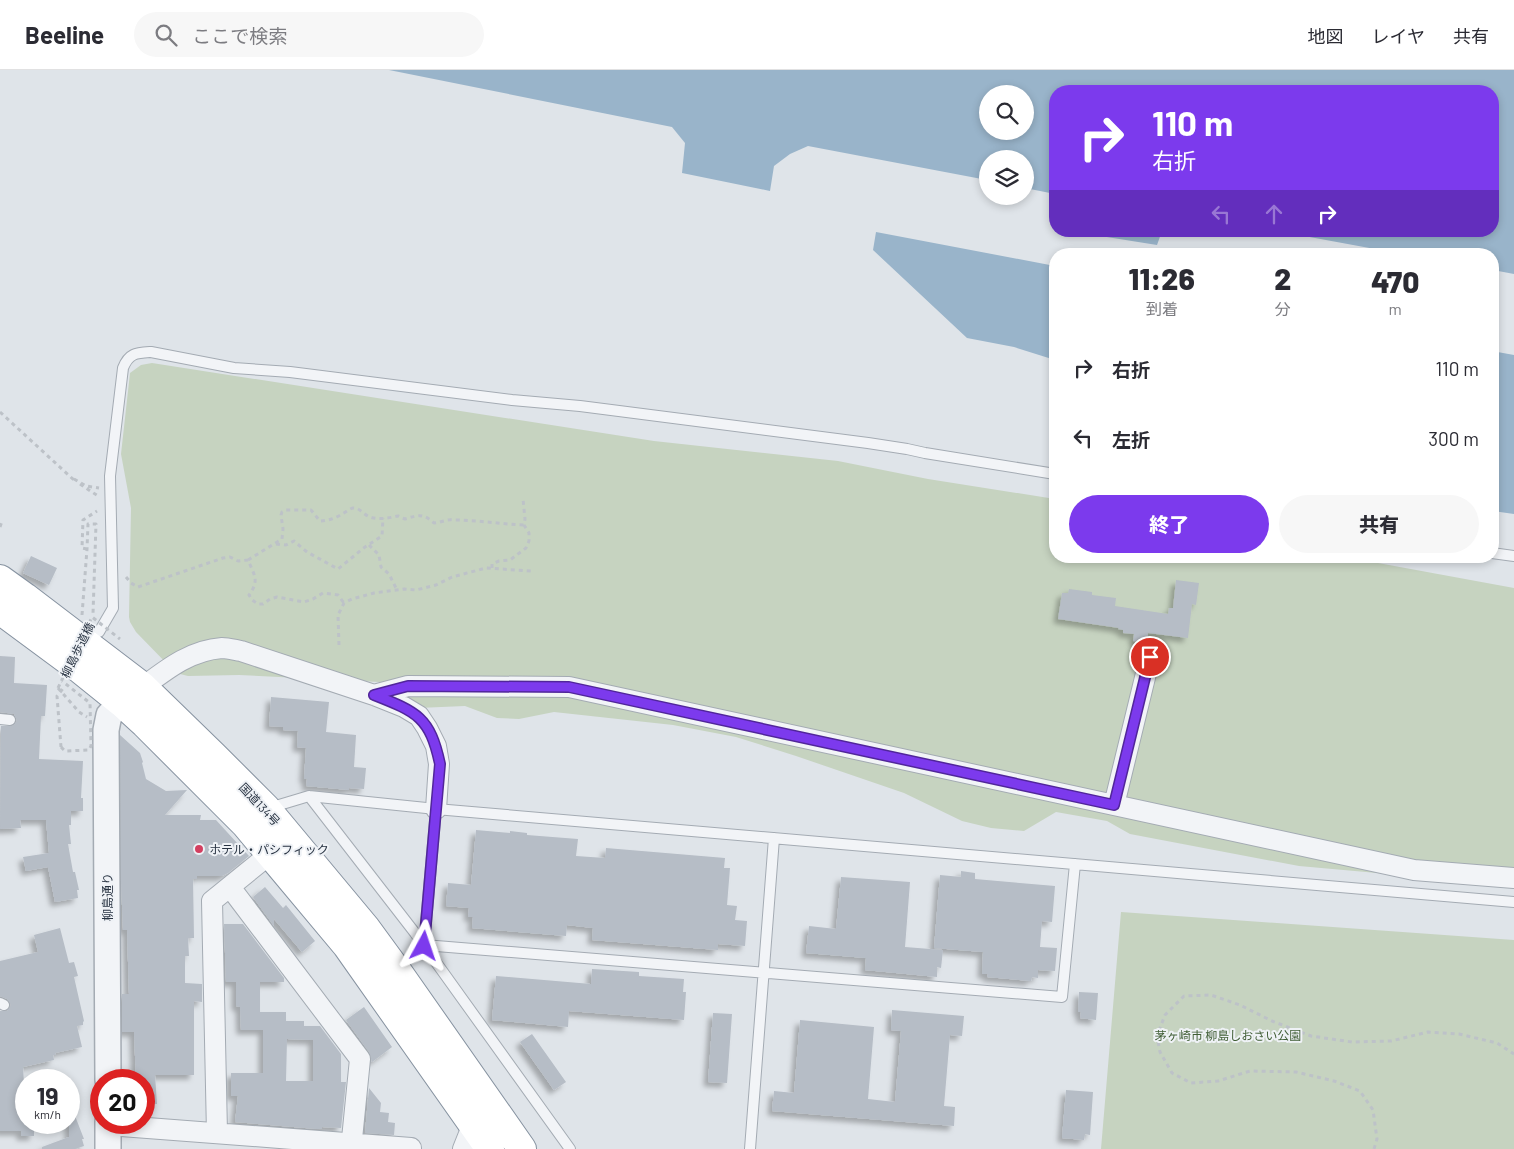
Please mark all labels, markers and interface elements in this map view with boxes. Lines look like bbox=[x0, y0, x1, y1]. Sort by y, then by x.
search box bbox=[134, 12, 484, 57]
text: Beeline bbox=[25, 20, 104, 49]
icon: search bbox=[152, 21, 180, 49]
text: ここで検索 bbox=[192, 24, 287, 47]
text: 地図 bbox=[1308, 25, 1344, 47]
text: レイヤ bbox=[1372, 25, 1425, 47]
text: 共有 bbox=[1453, 25, 1489, 47]
map controls bbox=[979, 85, 1034, 205]
button: search bbox=[979, 85, 1034, 140]
text: 110 m bbox=[1152, 101, 1233, 143]
icon: right bbox=[1069, 105, 1134, 170]
text: 右折 bbox=[1152, 147, 1196, 173]
button: layers bbox=[979, 150, 1034, 205]
icon: left bbox=[1207, 200, 1235, 228]
icon: ahead bbox=[1260, 200, 1288, 228]
icon: right bbox=[1313, 200, 1341, 228]
text: 11:26 bbox=[1129, 260, 1195, 296]
text: 2 bbox=[1274, 260, 1291, 296]
text: 470 bbox=[1371, 263, 1419, 299]
text: 到着 bbox=[1146, 299, 1178, 318]
text: 分 bbox=[1275, 299, 1291, 318]
text: m bbox=[1389, 299, 1402, 318]
icon: right bbox=[1069, 354, 1097, 382]
text: 110 m bbox=[1435, 357, 1479, 380]
text: 右折 bbox=[1112, 358, 1150, 381]
icon: left bbox=[1069, 424, 1097, 452]
text: 300 m bbox=[1428, 427, 1479, 450]
text: 左折 bbox=[1112, 428, 1150, 451]
button: 終了 bbox=[1069, 495, 1269, 553]
button: 共有 bbox=[1279, 495, 1479, 553]
street label: 柳島歩道橋 bbox=[58, 620, 96, 680]
pin bbox=[1129, 636, 1171, 678]
icon: arrive bbox=[1136, 643, 1164, 671]
street label: 国道134号 bbox=[237, 780, 283, 828]
place label: ホテル・パシフィック bbox=[209, 842, 329, 856]
marker: ホテル・パシフィック bbox=[193, 843, 205, 855]
street label: 柳島通り bbox=[100, 873, 114, 921]
position arrow bbox=[397, 919, 449, 971]
park label: 茅ヶ崎市 柳島しおさい公園 bbox=[1155, 1028, 1301, 1042]
speed limit sign: 20 bbox=[90, 1069, 155, 1134]
text: 19 bbox=[36, 1080, 59, 1110]
text: km/h bbox=[34, 1107, 61, 1121]

